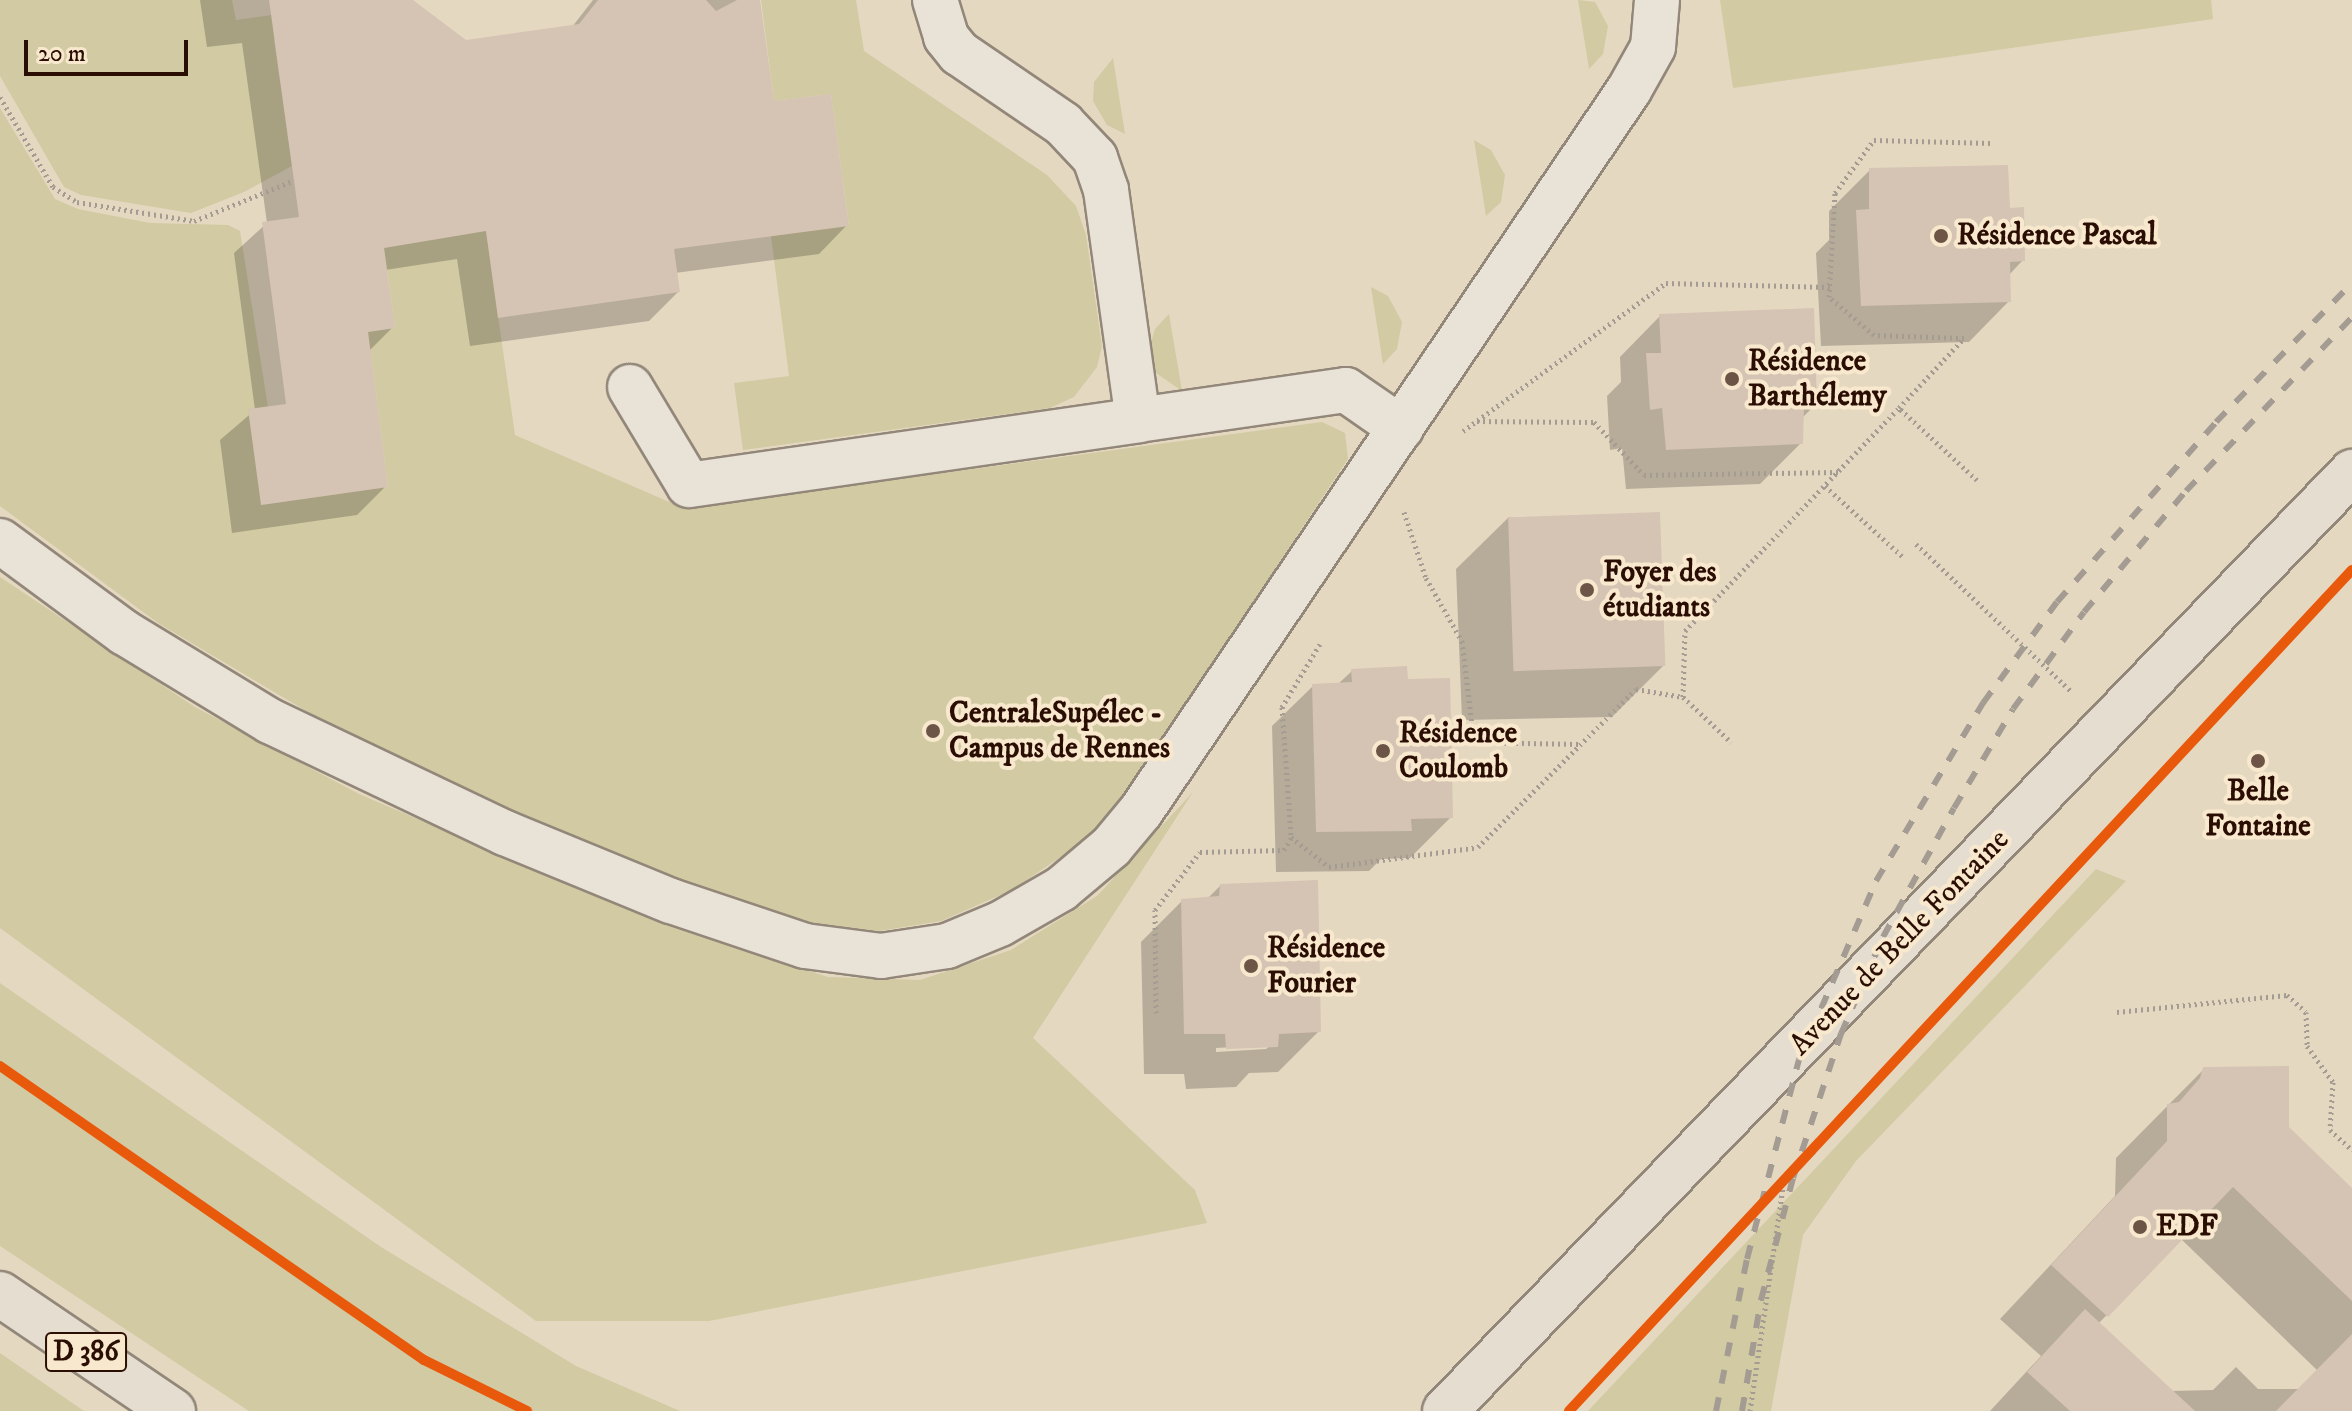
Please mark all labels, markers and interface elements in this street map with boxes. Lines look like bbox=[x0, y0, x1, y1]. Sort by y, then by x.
scale bar bbox=[28, 24, 192, 74]
text: 20 m bbox=[38, 39, 86, 69]
place label: Résidence Pascal bbox=[1957, 218, 2157, 254]
marker: Résidence Pascal bbox=[1932, 227, 1950, 245]
place label: Résidence Barthélemy bbox=[1748, 344, 1886, 414]
marker: Résidence Barthélemy bbox=[1723, 370, 1741, 388]
place label: Foyer des étudiants bbox=[1603, 555, 1717, 626]
marker: Foyer des étudiants bbox=[1578, 581, 1596, 599]
place label: CentraleSupélec - Campus de Rennes bbox=[949, 696, 1170, 766]
place label: Résidence Coulomb bbox=[1399, 716, 1517, 786]
marker: CentraleSupélec - Campus de Rennes bbox=[924, 722, 942, 740]
marker: Résidence Coulomb bbox=[1374, 742, 1392, 760]
marker: Belle Fontaine bbox=[2249, 752, 2267, 770]
place label: Belle Fontaine bbox=[2205, 774, 2311, 844]
street label: Avenue de Belle Fontaine bbox=[1783, 822, 2017, 1064]
place label: Résidence Fourier bbox=[1267, 931, 1385, 1002]
marker: Résidence Fourier bbox=[1242, 957, 1260, 975]
place label: EDF bbox=[2156, 1209, 2218, 1245]
marker: EDF bbox=[2131, 1218, 2149, 1236]
road number: D 386 bbox=[44, 1328, 128, 1376]

